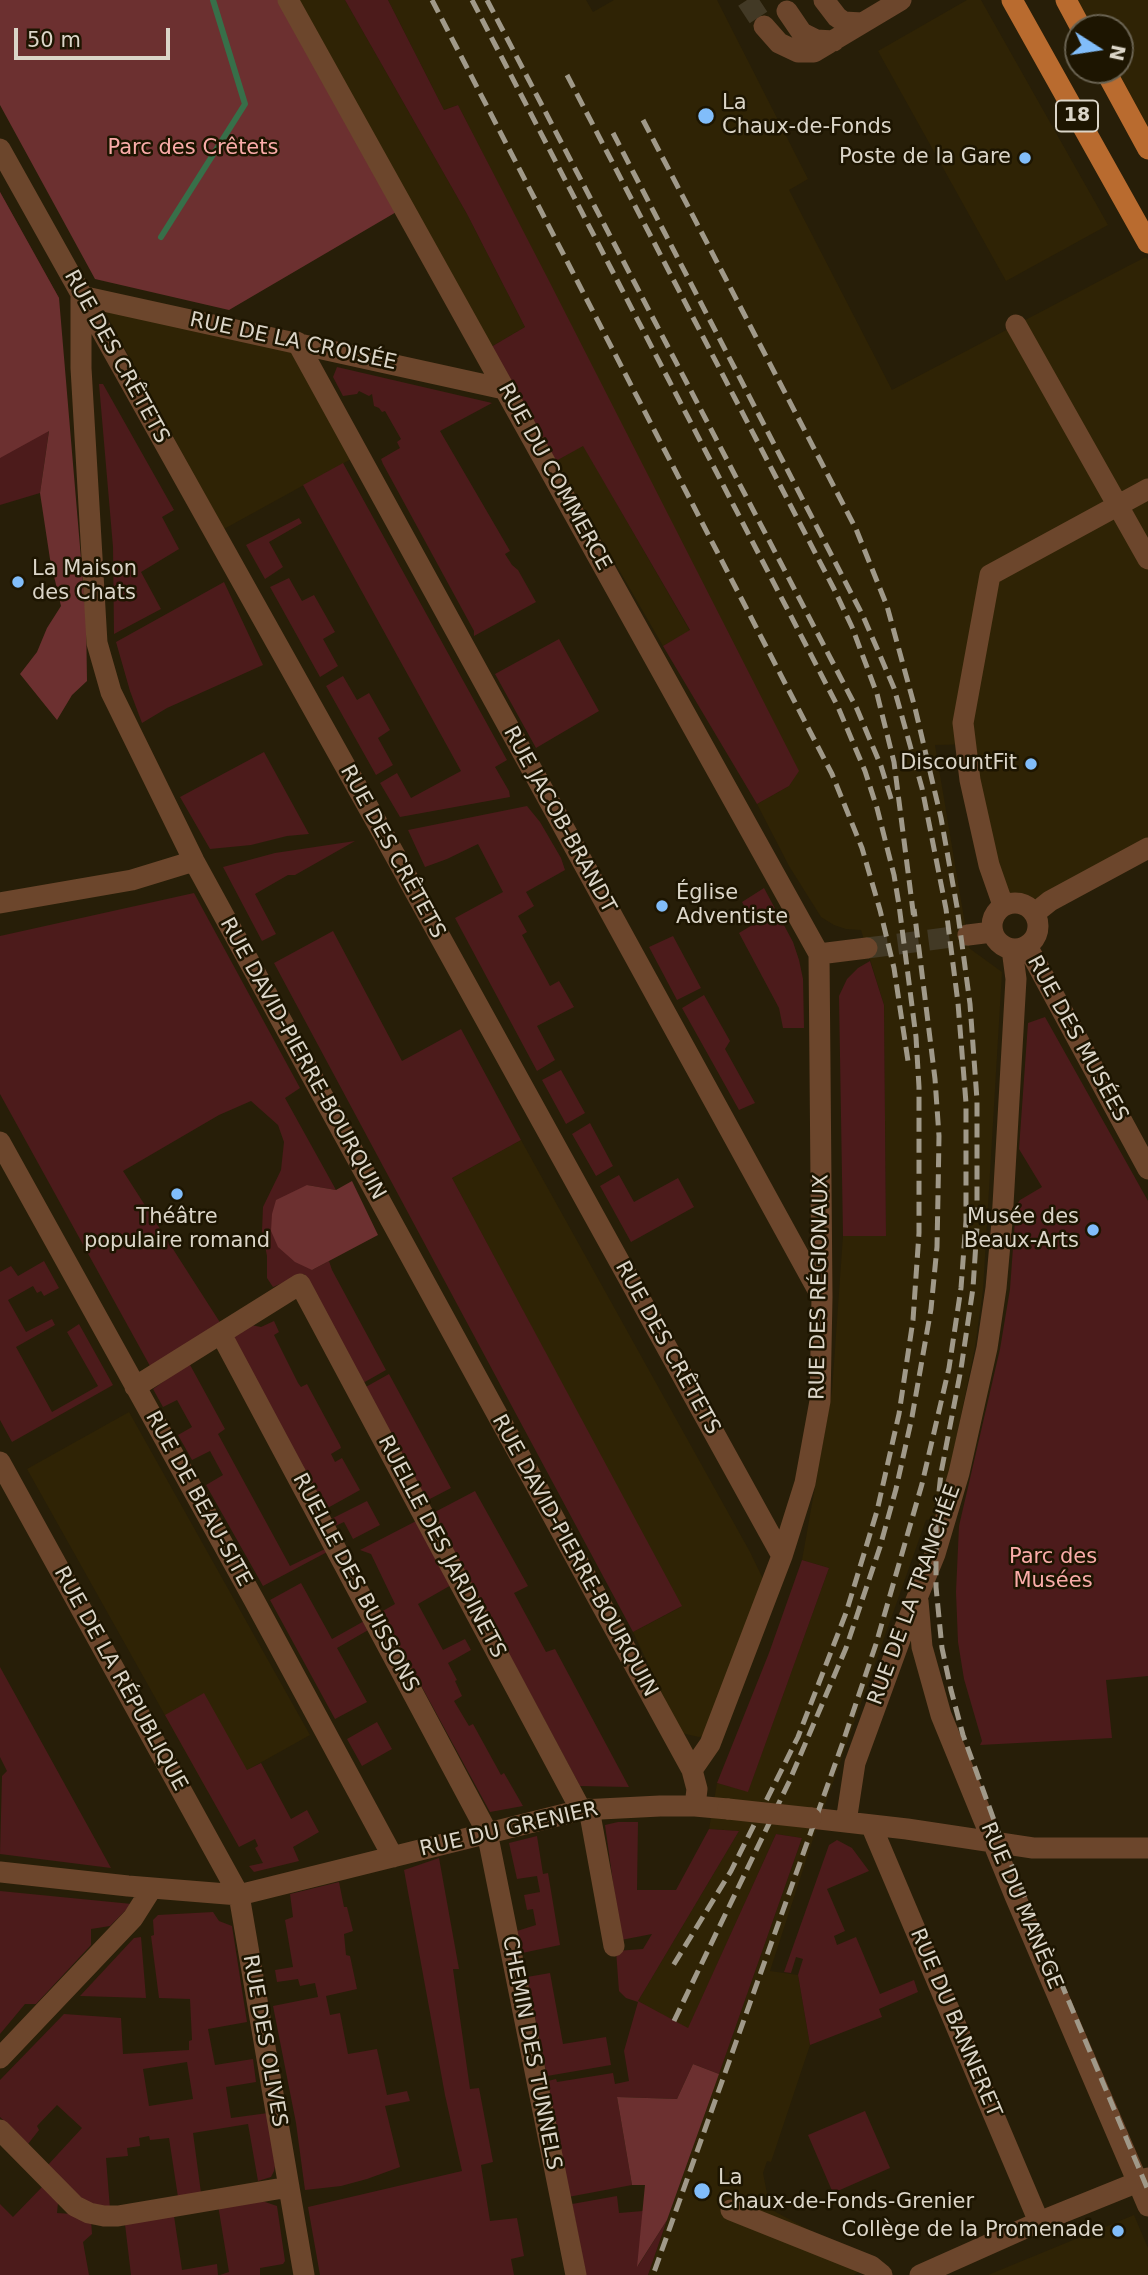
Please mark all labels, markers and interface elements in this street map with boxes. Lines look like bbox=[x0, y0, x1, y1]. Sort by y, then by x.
scale bar bbox=[18, 14, 173, 58]
north arrow bbox=[1064, 14, 1134, 84]
text: 50 m bbox=[27, 28, 81, 52]
text: N bbox=[1105, 43, 1130, 63]
place label: La Chaux-de-Fonds bbox=[722, 91, 892, 141]
road number: 18 bbox=[1056, 100, 1098, 132]
marker: La Chaux-de-Fonds bbox=[696, 106, 716, 126]
park label: Parc des Crêtets bbox=[108, 136, 278, 162]
place label: Poste de la Gare bbox=[839, 145, 1011, 171]
marker: Poste de la Gare bbox=[1017, 150, 1033, 166]
street label: RUE DES CRÊTETS bbox=[58, 266, 174, 448]
street label: RUE DE LA CROISÉE bbox=[187, 308, 399, 376]
street label: RUE DU COMMERCE bbox=[492, 379, 616, 575]
place label: La Maison des Chats bbox=[32, 557, 137, 607]
marker: La Maison des Chats bbox=[10, 574, 26, 590]
street label: RUE JACOB-BRANDT bbox=[497, 722, 621, 918]
place label: DiscountFit bbox=[900, 751, 1017, 777]
marker: DiscountFit bbox=[1023, 756, 1039, 772]
street label: RUE DES CRÊTETS bbox=[334, 761, 450, 943]
place label: Église Adventiste bbox=[676, 881, 788, 931]
marker: Église Adventiste bbox=[654, 898, 670, 914]
street label: RUE DAVID-PIERRE-BOURQUIN bbox=[214, 913, 390, 1205]
street label: RUE DES MUSÉES bbox=[1021, 952, 1133, 1126]
street label: RUE DES RÉGIONAUX bbox=[805, 1174, 835, 1400]
marker: Théâtre populaire romand bbox=[169, 1186, 185, 1202]
place label: Théâtre populaire romand bbox=[84, 1205, 270, 1255]
place label: Musée des Beaux-Arts bbox=[964, 1205, 1079, 1255]
marker: Musée des Beaux-Arts bbox=[1085, 1222, 1101, 1238]
street label: RUE DES CRÊTETS bbox=[609, 1257, 725, 1439]
street label: RUE DE BEAU-SITE bbox=[139, 1407, 257, 1591]
street label: RUE DAVID-PIERRE-BOURQUIN bbox=[486, 1410, 662, 1702]
street label: RUELLE DES JARDINETS bbox=[372, 1431, 510, 1663]
street label: RUELLE DES BUISSONS bbox=[287, 1469, 423, 1697]
street label: RUE DE LA TRANCHÉE bbox=[863, 1481, 967, 1709]
park label: Parc des Musées bbox=[1009, 1545, 1097, 1595]
street label: RUE DE LA RÉPUBLIQUE bbox=[48, 1562, 192, 1796]
street label: RUE DU GRENIER bbox=[417, 1797, 601, 1863]
street label: RUE DU MANÈGE bbox=[974, 1819, 1068, 1993]
street label: RUE DU BANNERET bbox=[904, 1925, 1006, 2121]
street label: CHEMIN DES TUNNELS bbox=[496, 1934, 566, 2172]
street label: RUE DES OLIVES bbox=[236, 1953, 292, 2129]
place label: La Chaux-de-Fonds-Grenier bbox=[718, 2166, 974, 2216]
marker: La Chaux-de-Fonds-Grenier bbox=[692, 2181, 712, 2201]
place label: Collège de la Promenade bbox=[842, 2218, 1104, 2244]
marker: Collège de la Promenade bbox=[1110, 2223, 1126, 2239]

